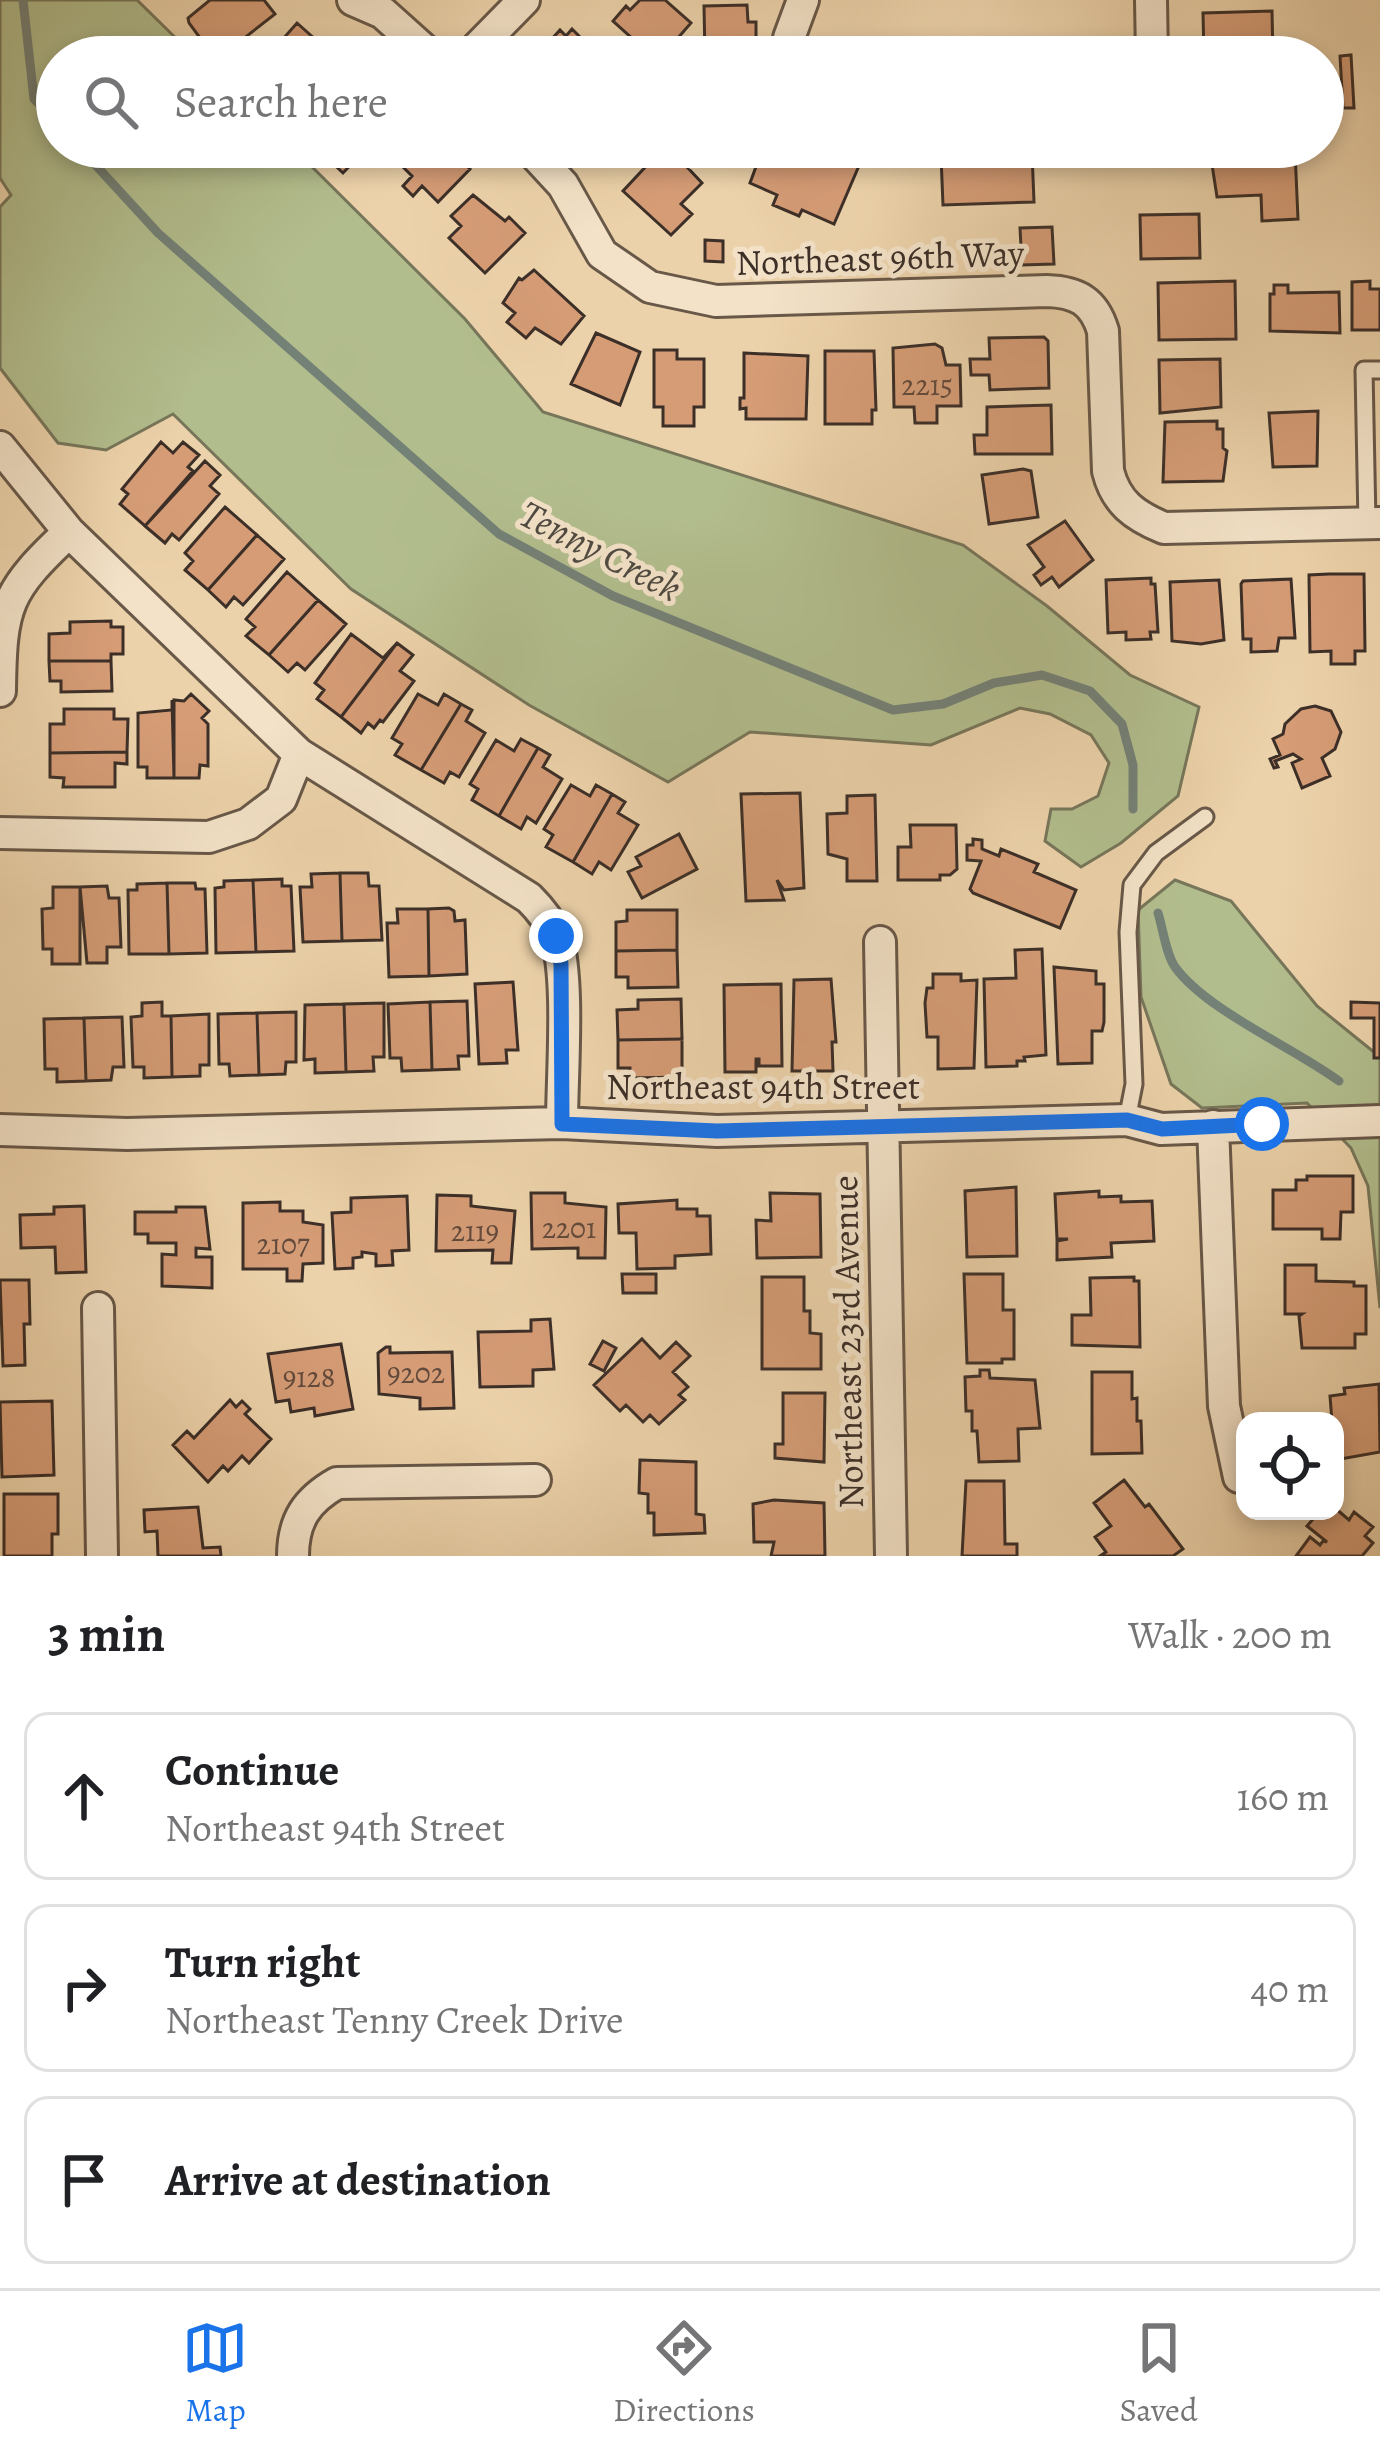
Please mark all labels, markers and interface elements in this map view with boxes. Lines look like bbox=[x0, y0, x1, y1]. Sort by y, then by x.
search box bbox=[36, 36, 1344, 168]
icon: search bbox=[78, 69, 144, 135]
text: Search here bbox=[174, 71, 388, 133]
street label: Northeast 96th Way bbox=[735, 228, 1026, 287]
house number: 2215 bbox=[901, 365, 953, 405]
water label: Tenny Creek bbox=[511, 487, 691, 614]
route end bbox=[529, 909, 583, 963]
street label: Northeast 94th Street bbox=[606, 1062, 920, 1111]
route start bbox=[1235, 1097, 1289, 1151]
street label: Northeast 23rd Avenue bbox=[820, 1175, 875, 1509]
house number: 2201 bbox=[542, 1208, 596, 1248]
house number: 2119 bbox=[451, 1211, 499, 1251]
house number: 2107 bbox=[256, 1224, 310, 1264]
house number: 9202 bbox=[387, 1353, 445, 1393]
house number: 9128 bbox=[283, 1357, 335, 1397]
map controls bbox=[1236, 1412, 1344, 1520]
button: locate bbox=[1236, 1412, 1344, 1520]
text: 3 min bbox=[48, 1599, 165, 1669]
text: Walk · 200 m bbox=[1128, 1608, 1332, 1661]
text: Continue bbox=[165, 1739, 339, 1801]
icon: ahead bbox=[51, 1763, 117, 1829]
text: 160 m bbox=[1237, 1770, 1329, 1823]
text: Northeast 94th Street bbox=[165, 1801, 505, 1854]
text: Turn right bbox=[165, 1931, 360, 1993]
icon: right bbox=[51, 1955, 117, 2021]
text: 40 m bbox=[1250, 1962, 1329, 2015]
text: Northeast Tenny Creek Drive bbox=[165, 1993, 624, 2046]
icon: arrive bbox=[51, 2147, 117, 2213]
text: Arrive at destination bbox=[165, 2149, 551, 2211]
tab: Map bbox=[182, 2315, 248, 2432]
tab: Directions bbox=[613, 2315, 755, 2432]
tab: Saved bbox=[1119, 2315, 1198, 2432]

